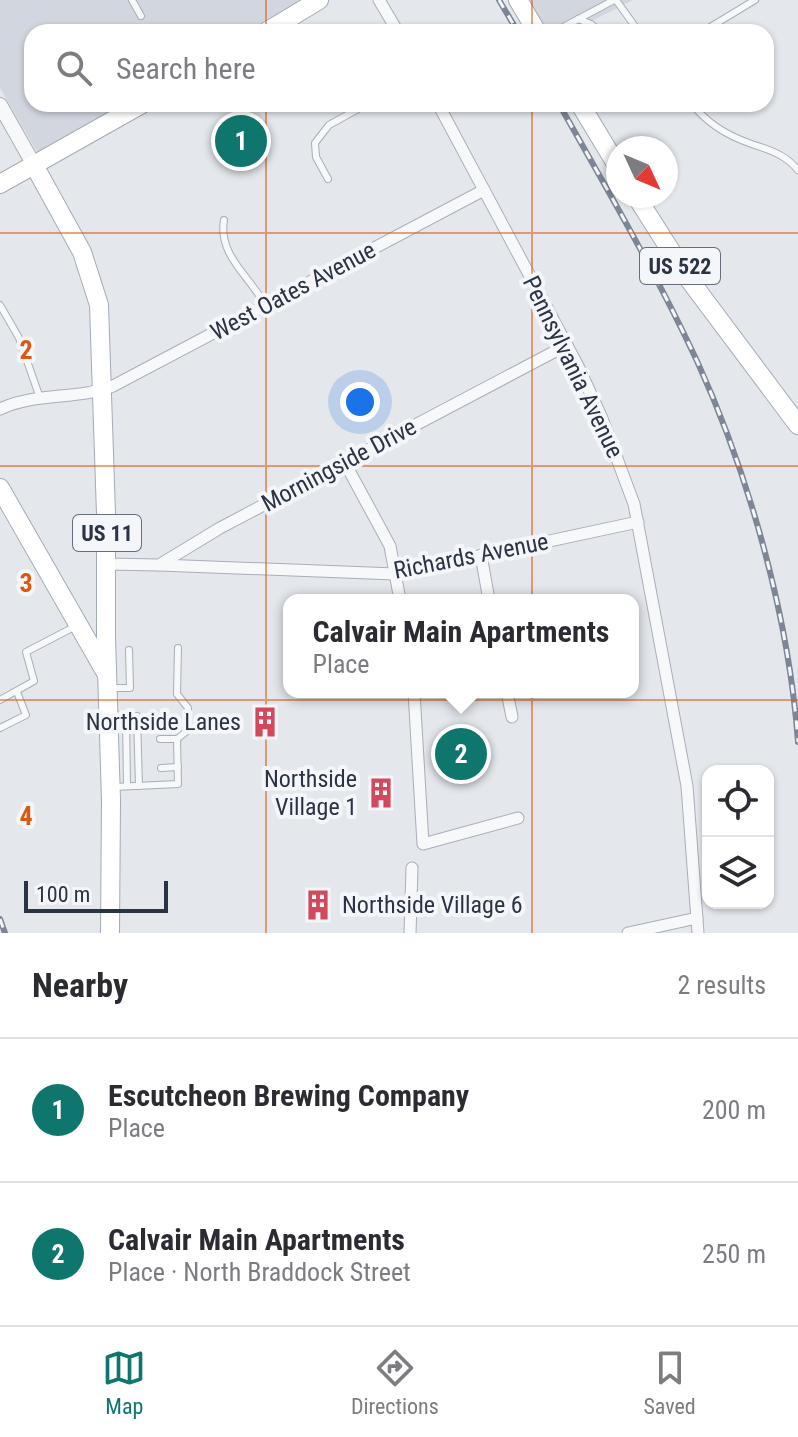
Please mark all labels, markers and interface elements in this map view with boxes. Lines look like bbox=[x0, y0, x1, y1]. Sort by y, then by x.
search box bbox=[24, 24, 774, 112]
icon: search bbox=[52, 46, 96, 90]
text: Search here bbox=[116, 51, 256, 86]
pin: 1 bbox=[215, 111, 267, 171]
north arrow bbox=[606, 136, 678, 208]
street label: West Oates Avenue bbox=[206, 236, 380, 346]
road number: US 522 bbox=[640, 248, 720, 284]
street label: Pennsylvania Avenue bbox=[517, 271, 629, 463]
text: 2 bbox=[19, 335, 33, 365]
your location bbox=[340, 382, 380, 422]
street label: Morningside Drive bbox=[257, 412, 421, 518]
road number: US 11 bbox=[73, 515, 141, 551]
street label: Richards Avenue bbox=[391, 527, 551, 585]
text: 3 bbox=[19, 568, 33, 598]
popup bbox=[283, 594, 639, 698]
text: Calvair Main Apartments bbox=[313, 614, 609, 649]
text: Place bbox=[313, 649, 370, 679]
building icon: Northside Lanes bbox=[248, 705, 282, 739]
place label: Northside Lanes bbox=[86, 708, 241, 736]
pin: 2 bbox=[435, 724, 487, 784]
place label: Northside Village 1 bbox=[264, 765, 357, 821]
map controls bbox=[702, 765, 774, 909]
button: locate bbox=[702, 765, 774, 837]
building icon: Northside Village 1 bbox=[364, 776, 398, 810]
text: 4 bbox=[19, 801, 33, 831]
button: layers bbox=[702, 837, 774, 909]
scale bar bbox=[24, 877, 168, 913]
text: 100 m bbox=[36, 882, 90, 907]
building icon: Northside Village 6 bbox=[301, 888, 335, 922]
place label: Northside Village 6 bbox=[342, 891, 523, 919]
text: Nearby bbox=[32, 965, 128, 1005]
text: 2 results bbox=[677, 970, 766, 1000]
text: Escutcheon Brewing Company bbox=[108, 1078, 469, 1113]
text: 1 bbox=[51, 1095, 65, 1125]
text: 200 m bbox=[702, 1095, 766, 1125]
text: Place bbox=[108, 1113, 165, 1143]
text: Calvair Main Apartments bbox=[108, 1222, 405, 1257]
text: 2 bbox=[51, 1239, 65, 1269]
text: 250 m bbox=[702, 1239, 766, 1269]
text: Place · North Braddock Street bbox=[108, 1257, 411, 1287]
tab: Map bbox=[102, 1346, 146, 1419]
tab: Directions bbox=[351, 1346, 439, 1419]
tab: Saved bbox=[643, 1346, 696, 1419]

